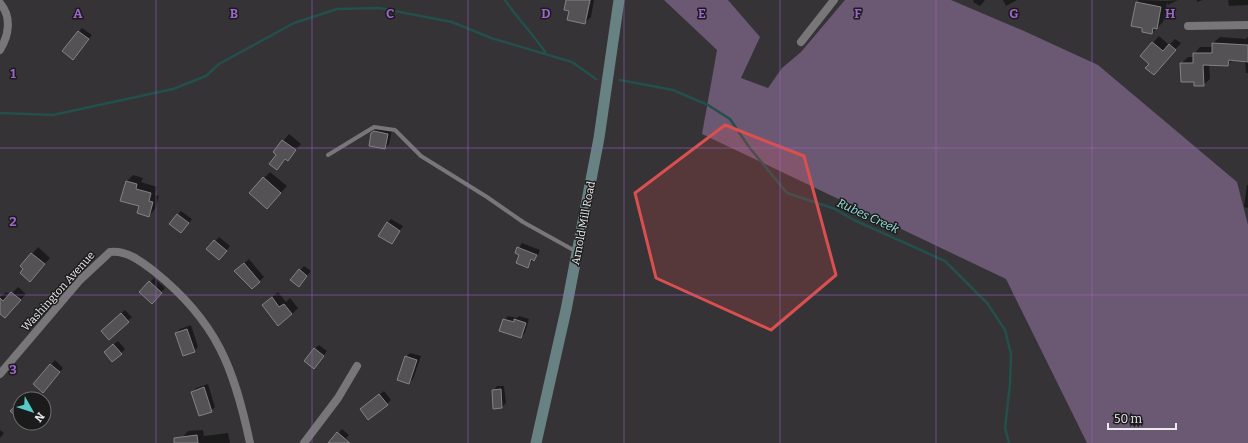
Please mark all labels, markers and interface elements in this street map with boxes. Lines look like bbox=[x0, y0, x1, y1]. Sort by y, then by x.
text: A bbox=[73, 6, 83, 21]
text: B bbox=[230, 6, 238, 21]
text: C bbox=[386, 6, 394, 21]
text: D bbox=[541, 6, 551, 21]
text: E bbox=[698, 6, 706, 21]
text: F bbox=[854, 6, 862, 21]
text: G bbox=[1009, 6, 1019, 21]
text: H bbox=[1165, 6, 1175, 21]
text: 1 bbox=[10, 66, 16, 81]
street label: Arnold Mill Road bbox=[569, 180, 598, 266]
water label: Rubes Creek bbox=[835, 196, 901, 237]
text: 2 bbox=[9, 214, 17, 229]
street label: Washington Avenue bbox=[19, 249, 98, 334]
text: 3 bbox=[9, 362, 17, 377]
north arrow bbox=[12, 391, 52, 431]
scale bar bbox=[1108, 405, 1176, 431]
text: N bbox=[31, 410, 47, 425]
text: 50 m bbox=[1114, 412, 1143, 426]

